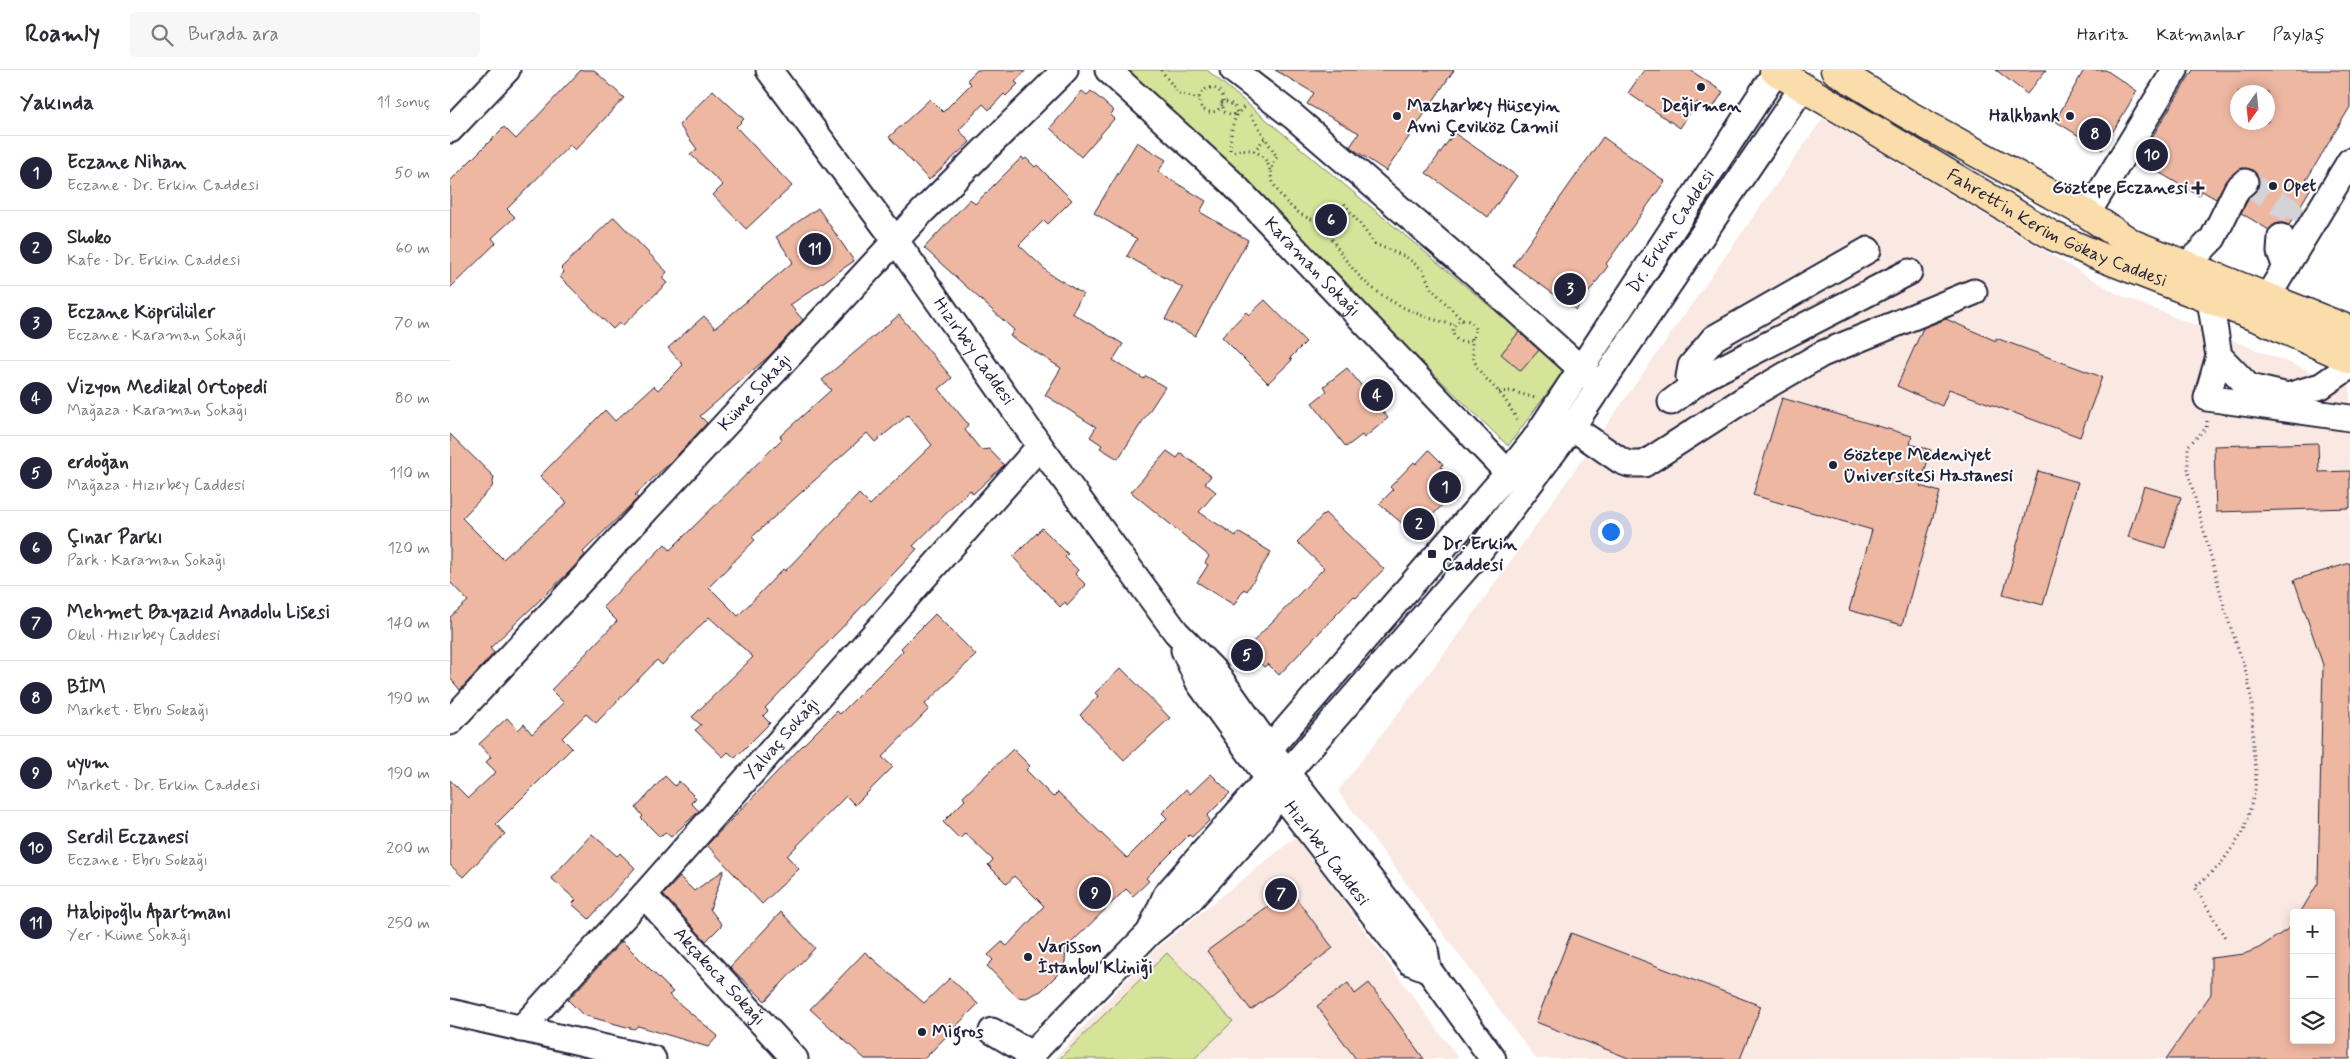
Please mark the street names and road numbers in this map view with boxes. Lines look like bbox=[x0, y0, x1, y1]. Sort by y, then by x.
street label: Fahrettin Kerim Gökay Caddesi bbox=[1942, 163, 2171, 294]
street label: Dr. Erkin Caddesi bbox=[1622, 165, 1721, 298]
street label: Karaman Sokağı bbox=[1259, 212, 1365, 322]
street label: Hızırbey Caddesi bbox=[927, 293, 1020, 410]
street label: Küme Sokağı bbox=[713, 348, 797, 437]
street label: Yalvaç Sokağı bbox=[738, 692, 825, 786]
street label: Hızırbey Caddesi bbox=[1278, 796, 1374, 911]
street label: Akçakoca Sokağı bbox=[668, 922, 771, 1031]

